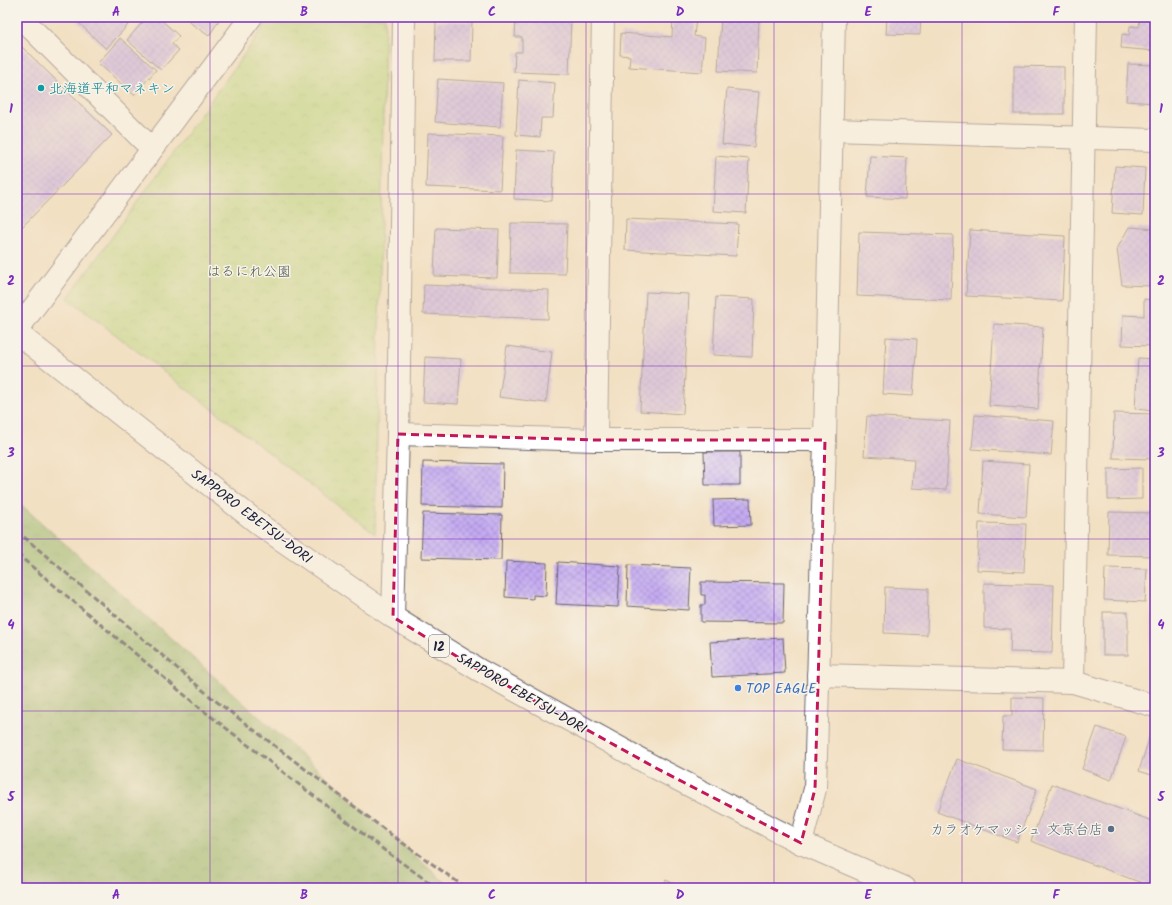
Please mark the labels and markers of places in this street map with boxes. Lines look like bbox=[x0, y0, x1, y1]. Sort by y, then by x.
place label: 北海道平和マネキン bbox=[49, 78, 175, 100]
marker: 北海道平和マネキン bbox=[36, 83, 46, 93]
place label: TOP EAGLE bbox=[746, 678, 817, 700]
marker: TOP EAGLE bbox=[733, 683, 743, 693]
place label: カラオケマッシュ 文京台店 bbox=[930, 819, 1103, 841]
marker: カラオケマッシュ 文京台店 bbox=[1106, 824, 1116, 834]

